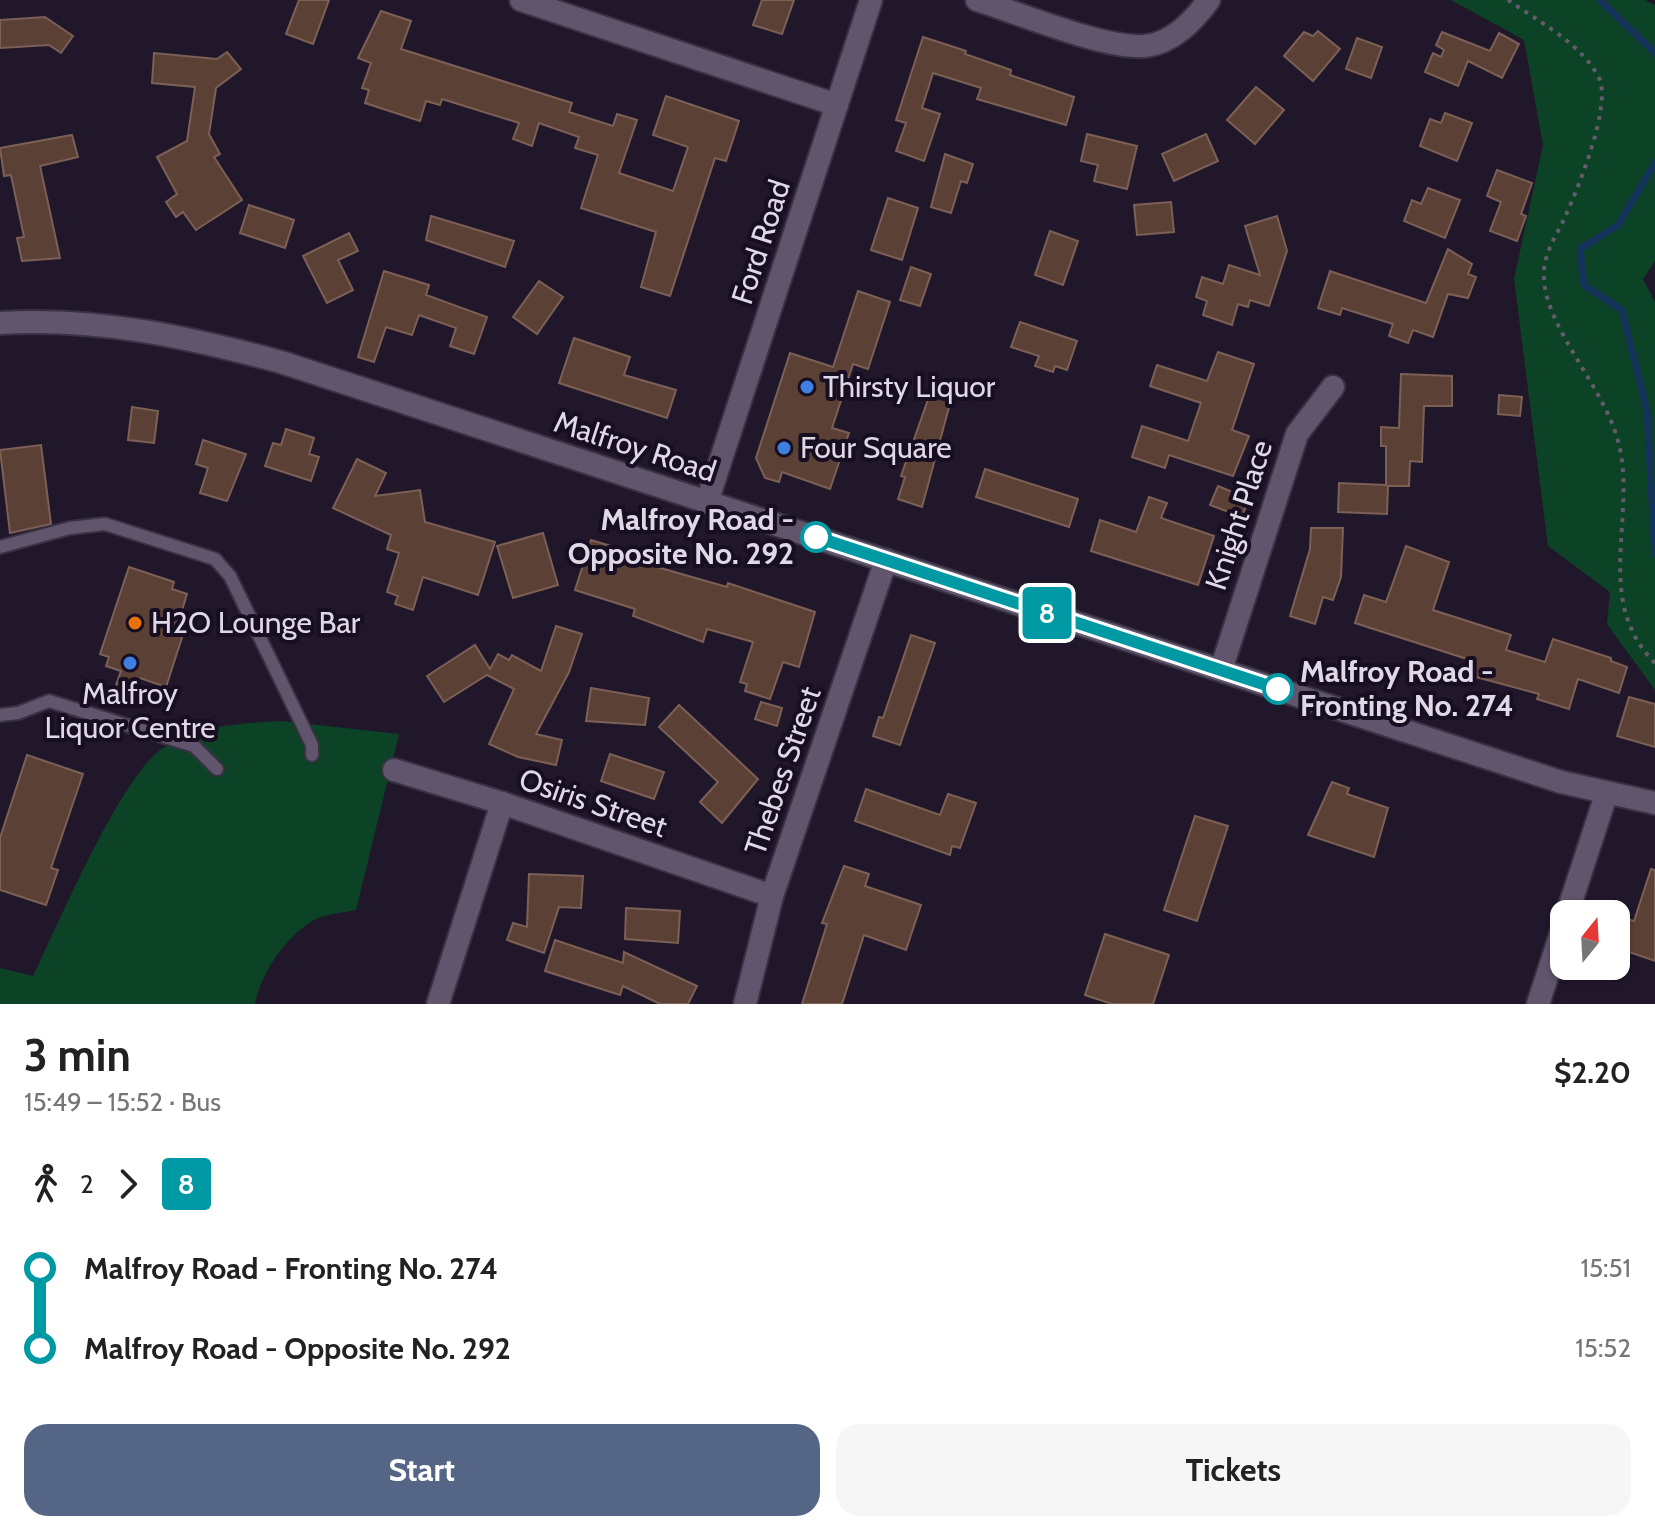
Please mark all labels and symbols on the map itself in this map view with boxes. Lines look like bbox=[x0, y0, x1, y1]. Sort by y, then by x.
street label: Ford Road bbox=[723, 175, 798, 309]
place label: Thirsty Liquor bbox=[823, 368, 996, 405]
marker: Thirsty Liquor bbox=[798, 378, 816, 396]
street label: Malfroy Road bbox=[550, 403, 721, 490]
place label: Four Square bbox=[800, 429, 952, 466]
street label: Knight Place bbox=[1197, 435, 1280, 594]
marker: Four Square bbox=[775, 439, 793, 457]
place label: Malfroy Road - Opposite No. 292 bbox=[568, 501, 794, 572]
marker: Malfroy Road - Opposite No. 292 bbox=[801, 522, 831, 552]
line badge: 8 bbox=[1021, 587, 1073, 639]
place label: H2O Lounge Bar bbox=[151, 604, 361, 641]
marker: H2O Lounge Bar bbox=[126, 614, 144, 632]
place label: Malfroy Road - Fronting No. 274 bbox=[1300, 653, 1514, 724]
marker: Malfroy Liquor Centre bbox=[121, 654, 139, 672]
marker: Malfroy Road - Fronting No. 274 bbox=[1263, 674, 1293, 704]
place label: Malfroy Liquor Centre bbox=[44, 675, 216, 746]
street label: Thebes Street bbox=[736, 682, 829, 860]
street label: Osiris Street bbox=[514, 760, 672, 845]
north arrow bbox=[1550, 900, 1630, 980]

